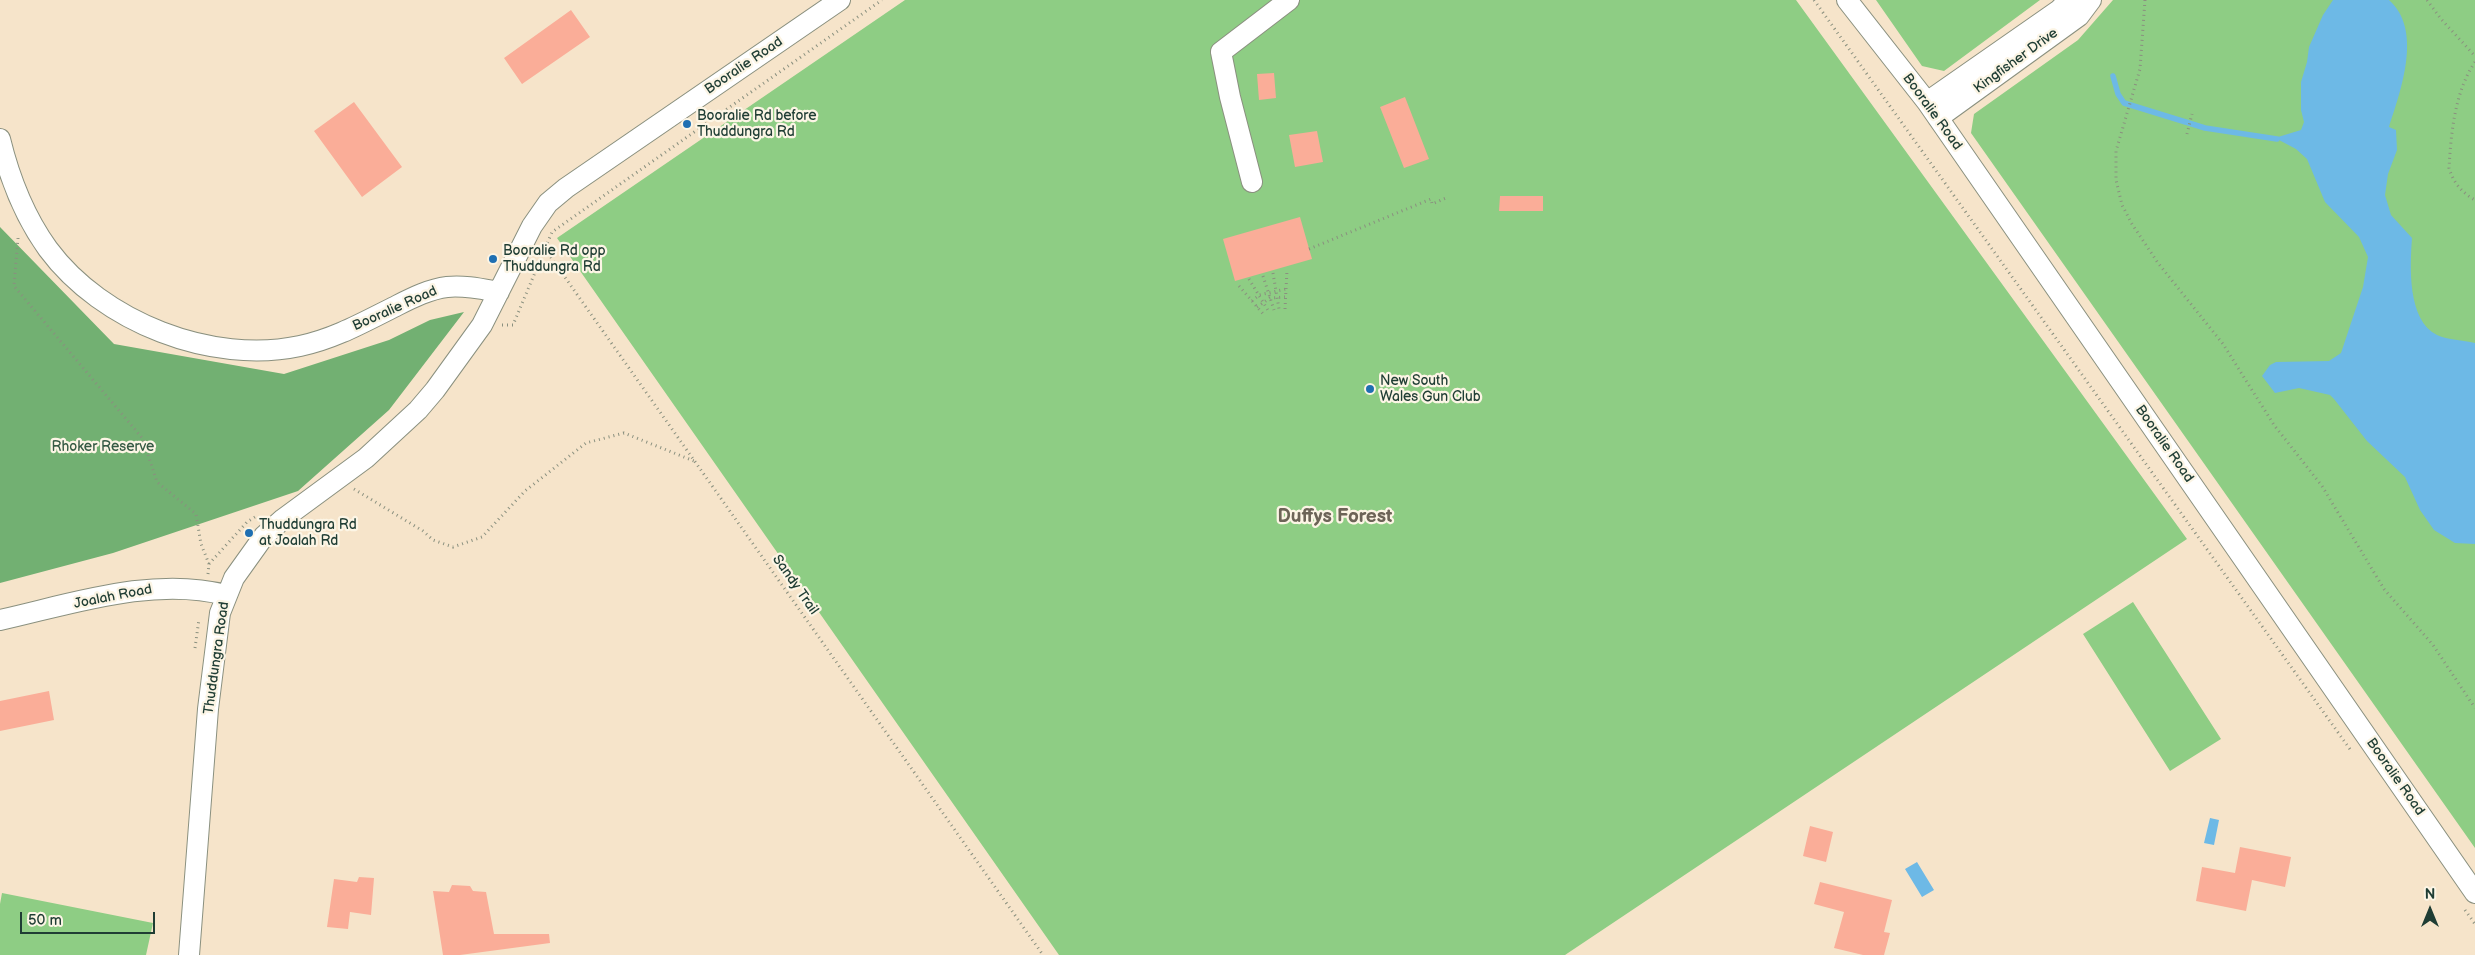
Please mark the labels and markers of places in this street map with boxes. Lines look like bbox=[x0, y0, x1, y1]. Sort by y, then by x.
place label: Booralie Rd before Thuddungra Rd bbox=[697, 108, 816, 140]
marker: Booralie Rd before Thuddungra Rd bbox=[681, 118, 693, 130]
place label: Booralie Rd opp Thuddungra Rd bbox=[503, 243, 606, 276]
marker: Booralie Rd opp Thuddungra Rd bbox=[487, 253, 499, 265]
place label: New South Wales Gun Club bbox=[1380, 373, 1481, 406]
marker: New South Wales Gun Club bbox=[1364, 383, 1376, 395]
place label: Thuddungra Rd at Joalah Rd bbox=[259, 517, 357, 550]
marker: Thuddungra Rd at Joalah Rd bbox=[243, 527, 255, 539]

